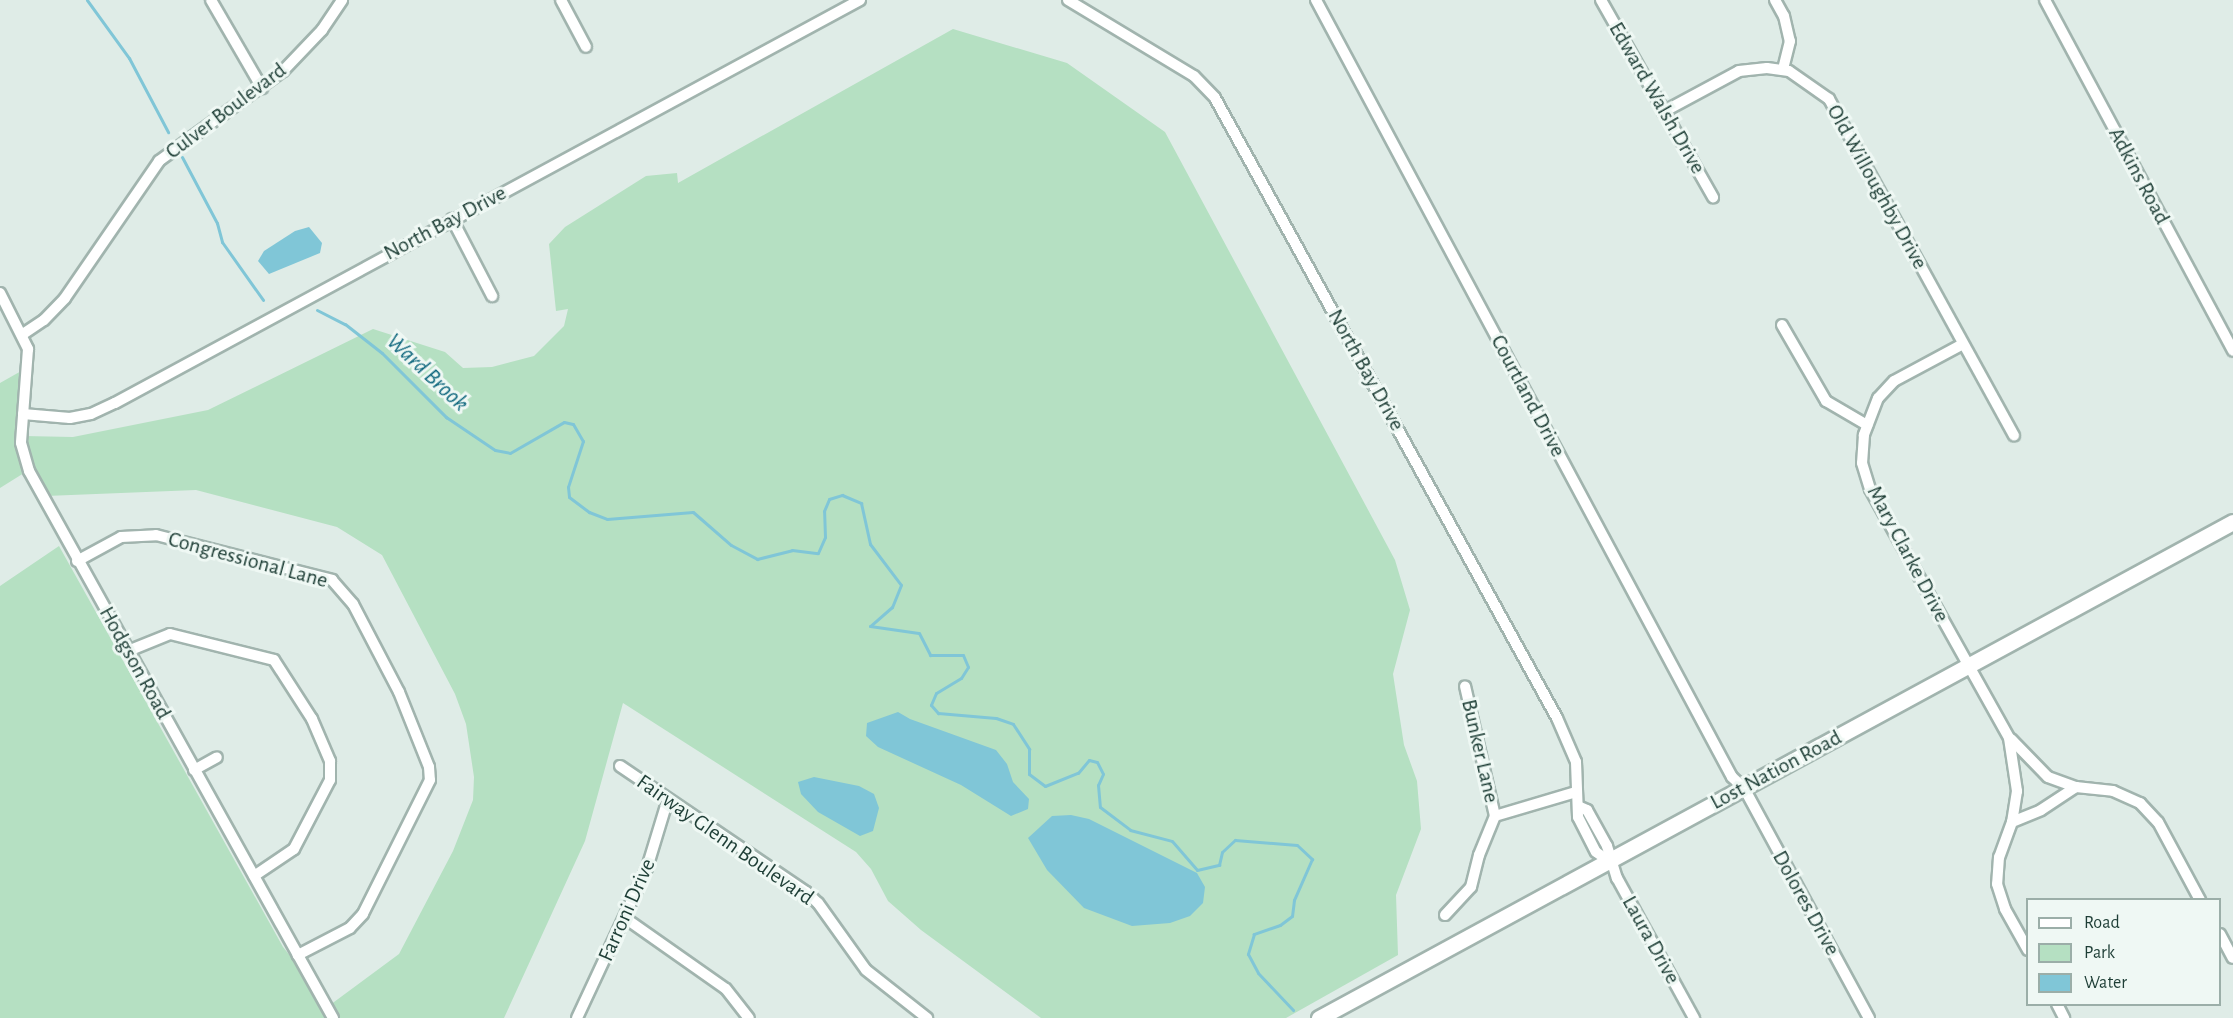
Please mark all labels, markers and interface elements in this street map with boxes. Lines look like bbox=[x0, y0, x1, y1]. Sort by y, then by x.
street label: Edward Walsh Drive bbox=[1603, 17, 1711, 179]
street label: Culver Boulevard bbox=[160, 57, 292, 165]
street label: Old Willoughby Drive bbox=[1821, 100, 1933, 274]
street label: Adkins Road bbox=[2102, 123, 2176, 229]
street label: North Bay Drive bbox=[379, 180, 511, 266]
street label: North Bay Drive bbox=[1322, 305, 1410, 435]
water label: Ward Brook bbox=[380, 328, 474, 418]
street label: Courtland Drive bbox=[1485, 330, 1571, 462]
street label: Mary Clarke Drive bbox=[1861, 481, 1955, 627]
street label: Congressional Lane bbox=[165, 526, 331, 594]
street label: Hodgson Road bbox=[93, 602, 177, 724]
street label: Bunker Lane bbox=[1455, 697, 1505, 805]
street label: Lost Nation Road bbox=[1706, 724, 1846, 816]
street label: Fairway Glenn Boulevard bbox=[631, 769, 819, 911]
street label: Dolores Drive bbox=[1766, 846, 1846, 960]
street label: Farroni Drive bbox=[593, 855, 661, 965]
street label: Laura Drive bbox=[1616, 891, 1686, 989]
legend bbox=[2026, 898, 2221, 1006]
text: Road bbox=[2084, 914, 2120, 932]
text: Park bbox=[2084, 944, 2115, 962]
text: Water bbox=[2084, 974, 2127, 992]

